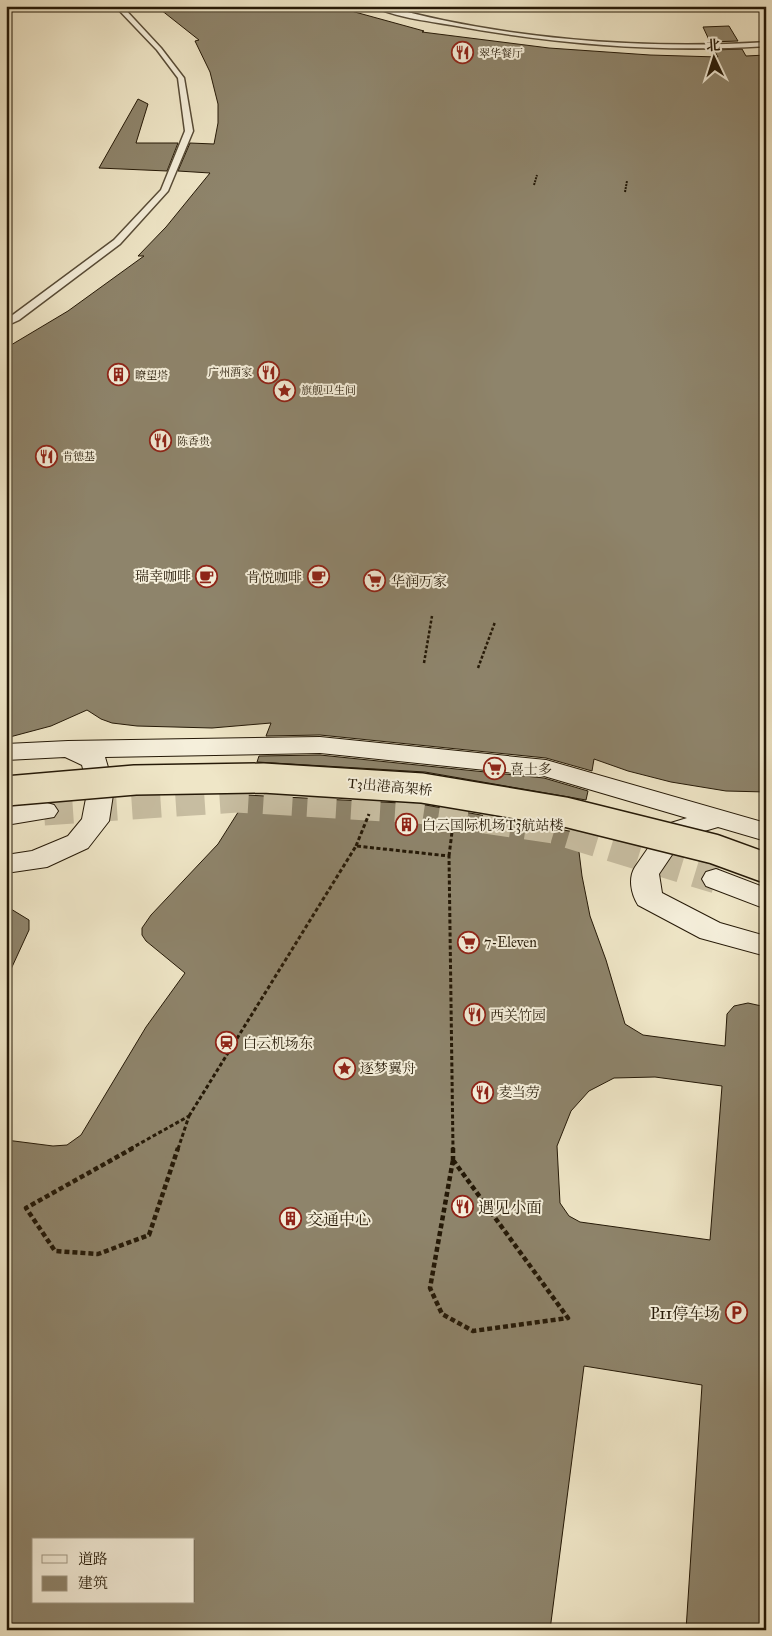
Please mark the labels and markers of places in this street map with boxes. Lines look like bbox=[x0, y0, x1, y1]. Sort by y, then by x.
restaurant icon: 翠华餐厅 bbox=[451, 41, 475, 65]
place label: 翠华餐厅 bbox=[479, 47, 523, 60]
restaurant icon: 广州酒家 bbox=[256, 360, 280, 384]
building icon: 瞭望塔 bbox=[107, 363, 131, 387]
place label: 广州酒家 bbox=[208, 366, 252, 379]
place label: 瞭望塔 bbox=[135, 369, 168, 382]
place icon: 旗舰卫生间 bbox=[273, 378, 297, 402]
place label: 旗舰卫生间 bbox=[301, 384, 356, 397]
restaurant icon: 陈香贵 bbox=[149, 429, 173, 453]
place label: 陈香贵 bbox=[177, 435, 210, 448]
restaurant icon: 肯德基 bbox=[34, 444, 58, 468]
place label: 肯德基 bbox=[62, 450, 95, 463]
cafe icon: 瑞幸咖啡 bbox=[195, 564, 219, 588]
cafe icon: 肯悦咖啡 bbox=[306, 565, 330, 589]
place label: 瑞幸咖啡 bbox=[135, 568, 191, 585]
place label: 肯悦咖啡 bbox=[246, 569, 302, 586]
supermarket icon: 华润万家 bbox=[363, 569, 387, 593]
place label: 华润万家 bbox=[391, 573, 447, 590]
supermarket icon: 喜士多 bbox=[482, 757, 506, 781]
place label: 喜士多 bbox=[510, 761, 552, 778]
building icon: 白云国际机场T3航站楼 bbox=[394, 813, 418, 837]
place label: 白云国际机场T3航站楼 bbox=[422, 817, 563, 834]
supermarket icon: 7-Eleven bbox=[456, 930, 480, 954]
place label: 7-Eleven bbox=[484, 934, 537, 951]
restaurant icon: 西关竹园 bbox=[462, 1003, 486, 1027]
place label: 西关竹园 bbox=[490, 1007, 546, 1024]
station icon: 白云机场东 bbox=[215, 1031, 239, 1055]
place label: 白云机场东 bbox=[243, 1035, 313, 1052]
place icon: 逐梦翼舟 bbox=[332, 1056, 356, 1080]
place label: 逐梦翼舟 bbox=[360, 1060, 416, 1077]
restaurant icon: 麦当劳 bbox=[470, 1080, 494, 1104]
place label: 麦当劳 bbox=[498, 1084, 540, 1101]
restaurant icon: 遇见小面 bbox=[450, 1195, 474, 1219]
place label: 遇见小面 bbox=[478, 1198, 542, 1217]
building icon: 交通中心 bbox=[279, 1207, 303, 1231]
place label: 交通中心 bbox=[307, 1210, 371, 1229]
parking icon: P11停车场 bbox=[724, 1301, 748, 1325]
place label: P11停车场 bbox=[650, 1304, 720, 1323]

